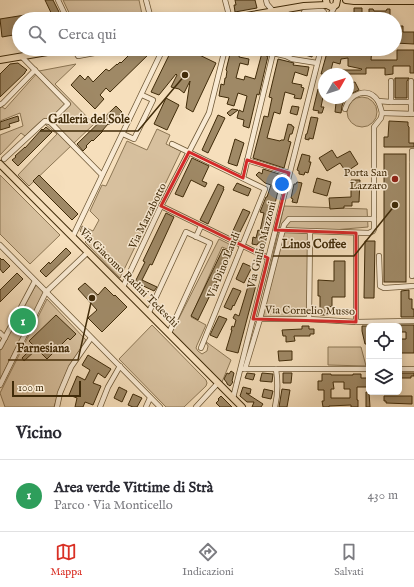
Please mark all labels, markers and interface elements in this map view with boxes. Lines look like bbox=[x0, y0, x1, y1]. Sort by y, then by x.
search box bbox=[12, 12, 402, 56]
icon: search bbox=[26, 23, 48, 45]
text: Cerca qui bbox=[58, 25, 117, 44]
north arrow bbox=[318, 68, 354, 104]
callout: Galleria del Sole bbox=[40, 107, 138, 131]
text: Galleria del Sole bbox=[48, 112, 130, 127]
place label: Porta San Lazzaro bbox=[344, 166, 387, 193]
your location bbox=[272, 174, 292, 194]
marker: Porta San Lazzaro bbox=[390, 174, 400, 184]
street label: Via Marzabotto bbox=[126, 181, 170, 252]
street label: Via Giulio Mazzoni bbox=[244, 200, 280, 291]
street label: Via Giacomo Radini Tedeschi bbox=[76, 225, 182, 331]
street label: Via Dino Laudi bbox=[204, 230, 244, 301]
callout: Linos Coffee bbox=[273, 232, 354, 256]
text: Linos Coffee bbox=[281, 237, 347, 252]
street label: Via Cornelio Musso bbox=[264, 303, 355, 319]
pin: 1 bbox=[10, 306, 36, 336]
map controls bbox=[366, 323, 402, 395]
button: locate bbox=[366, 323, 402, 359]
callout: Farnesiana bbox=[8, 336, 78, 360]
text: Farnesiana bbox=[16, 341, 70, 356]
button: layers bbox=[366, 359, 402, 395]
scale bar bbox=[12, 379, 81, 398]
text: 100 m bbox=[18, 381, 44, 395]
text: Vicino bbox=[16, 423, 62, 444]
text: Area verde Vittime di Strà bbox=[54, 478, 213, 497]
text: 1 bbox=[27, 487, 31, 504]
text: 430 m bbox=[368, 487, 398, 504]
text: Parco · Via Monticello bbox=[54, 497, 173, 514]
tab: Mappa bbox=[50, 541, 82, 579]
tab: Indicazioni bbox=[182, 541, 234, 579]
tab: Salvati bbox=[334, 541, 364, 579]

